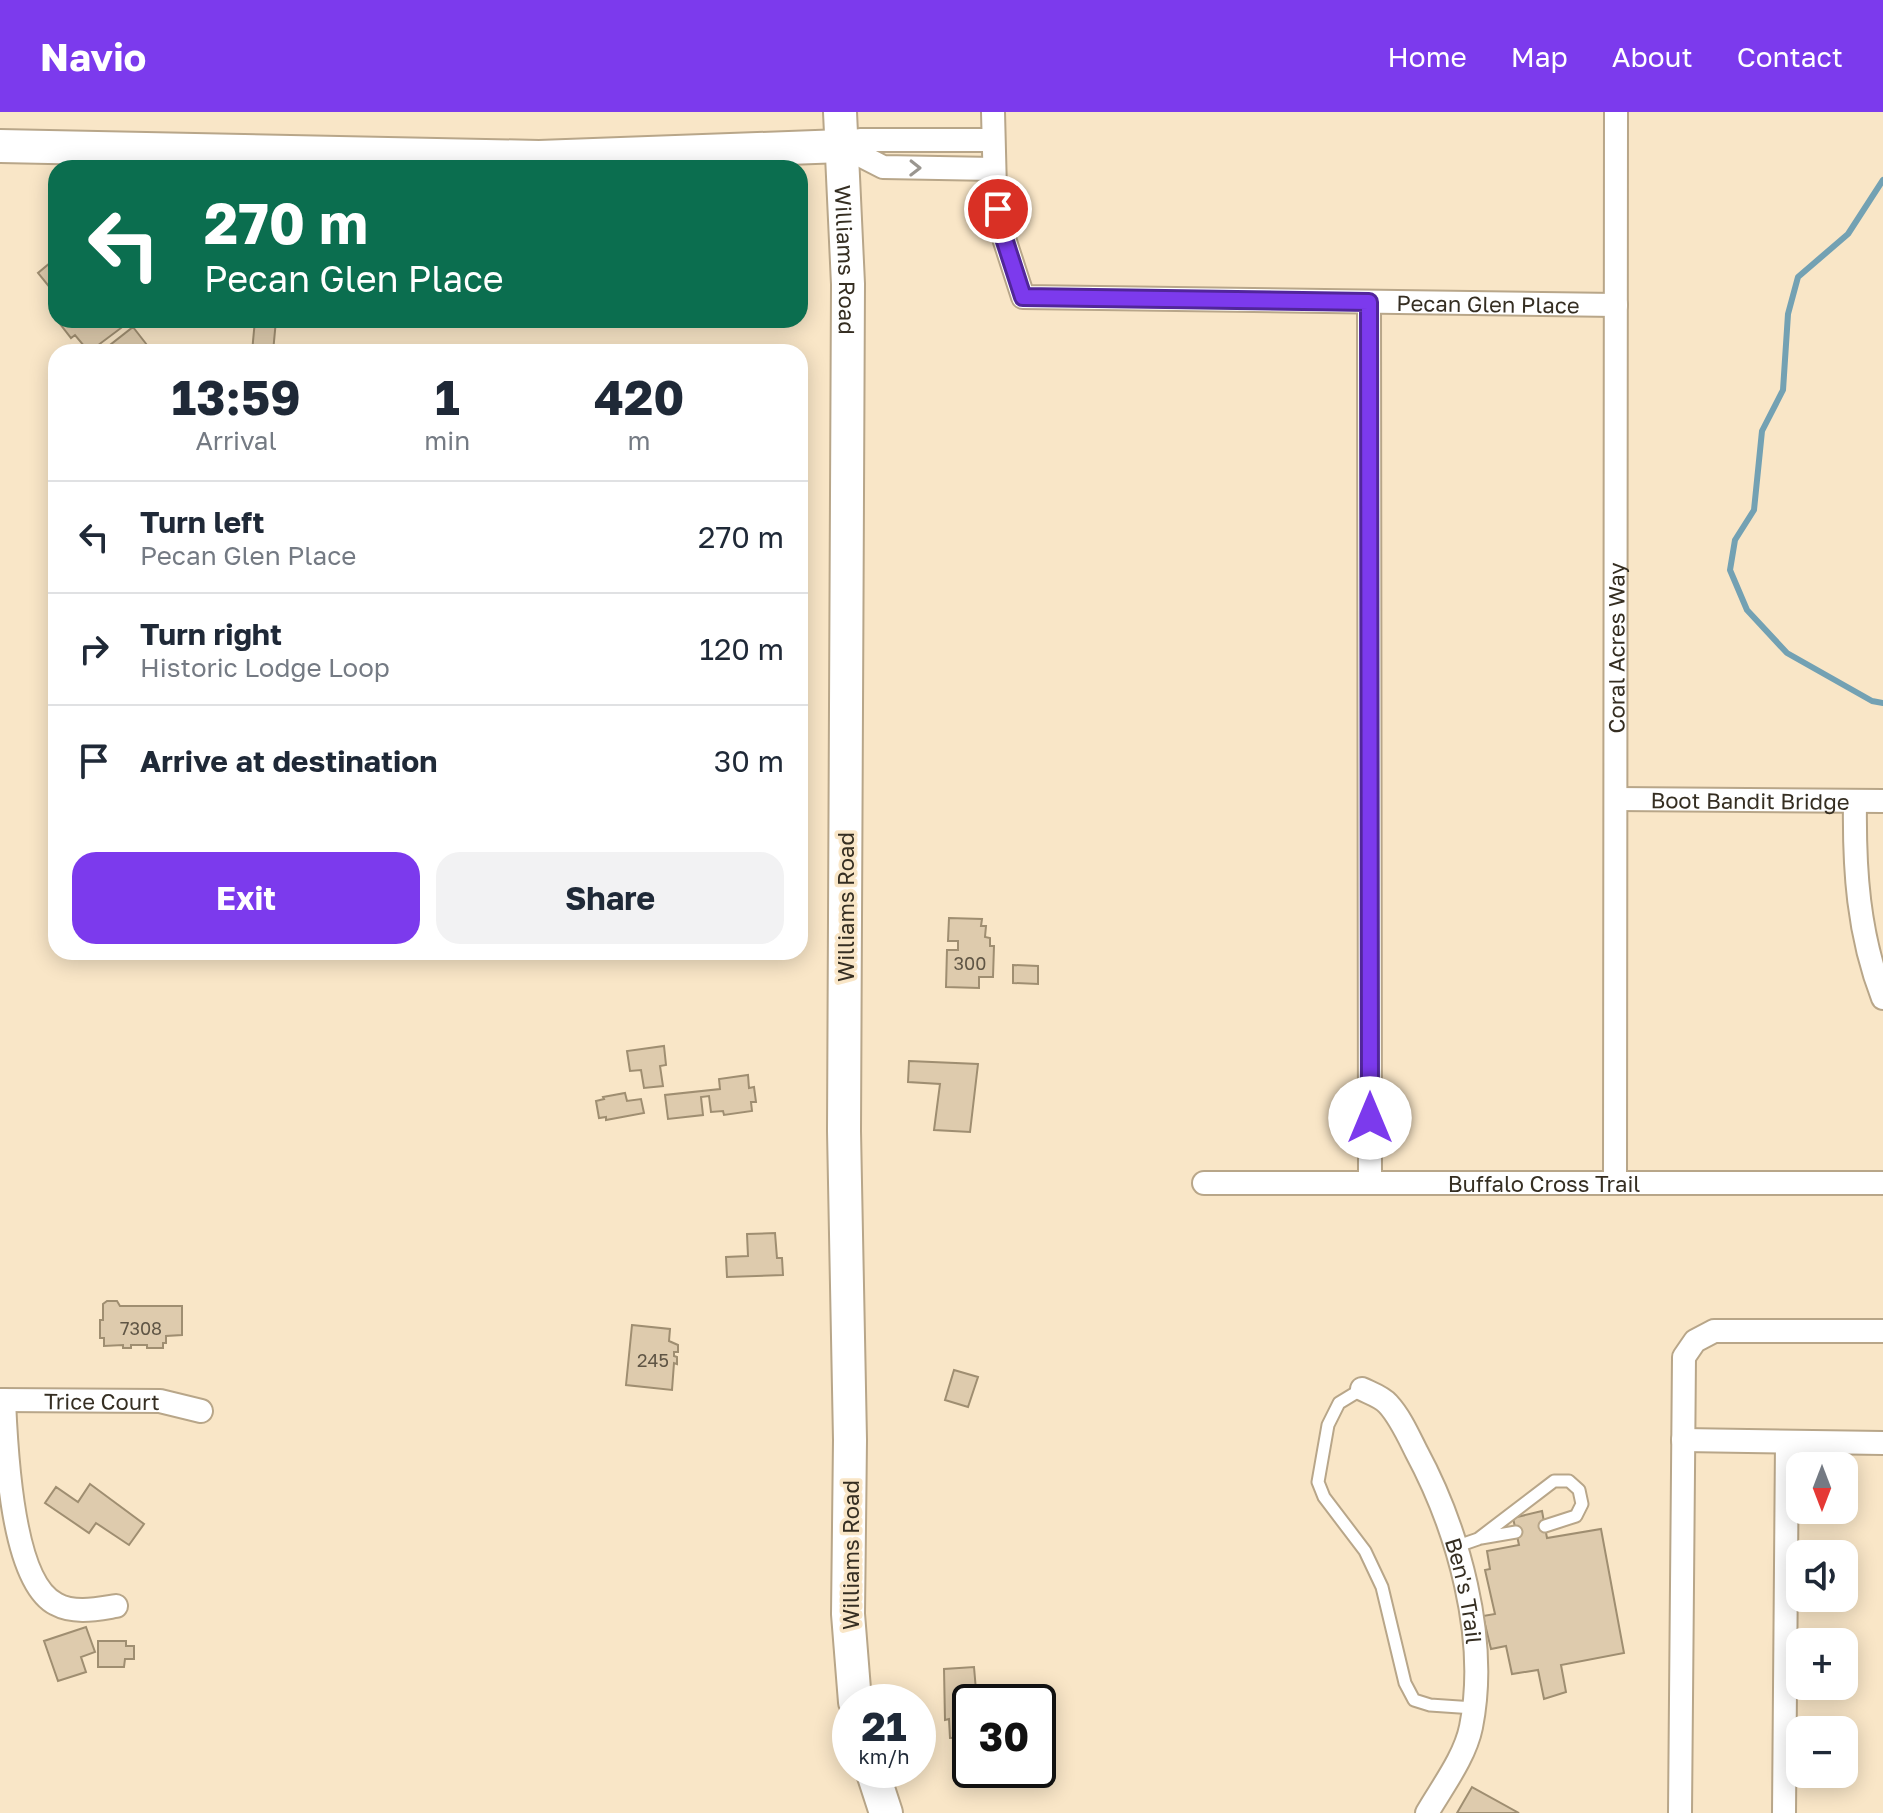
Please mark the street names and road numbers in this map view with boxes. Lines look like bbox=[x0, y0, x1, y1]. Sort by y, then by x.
street label: Williams Road bbox=[830, 184, 862, 335]
street label: Pecan Glen Place bbox=[1396, 289, 1580, 318]
street label: Coral Acres Way bbox=[1602, 562, 1629, 734]
street label: Boot Bandit Bridge bbox=[1650, 786, 1850, 814]
street label: Williams Road bbox=[832, 832, 859, 982]
street label: Buffalo Cross Trail bbox=[1448, 1170, 1640, 1197]
street label: Trice Court bbox=[44, 1387, 160, 1414]
street label: Williams Road bbox=[837, 1480, 864, 1630]
street label: Ben's Trail bbox=[1440, 1534, 1489, 1645]

